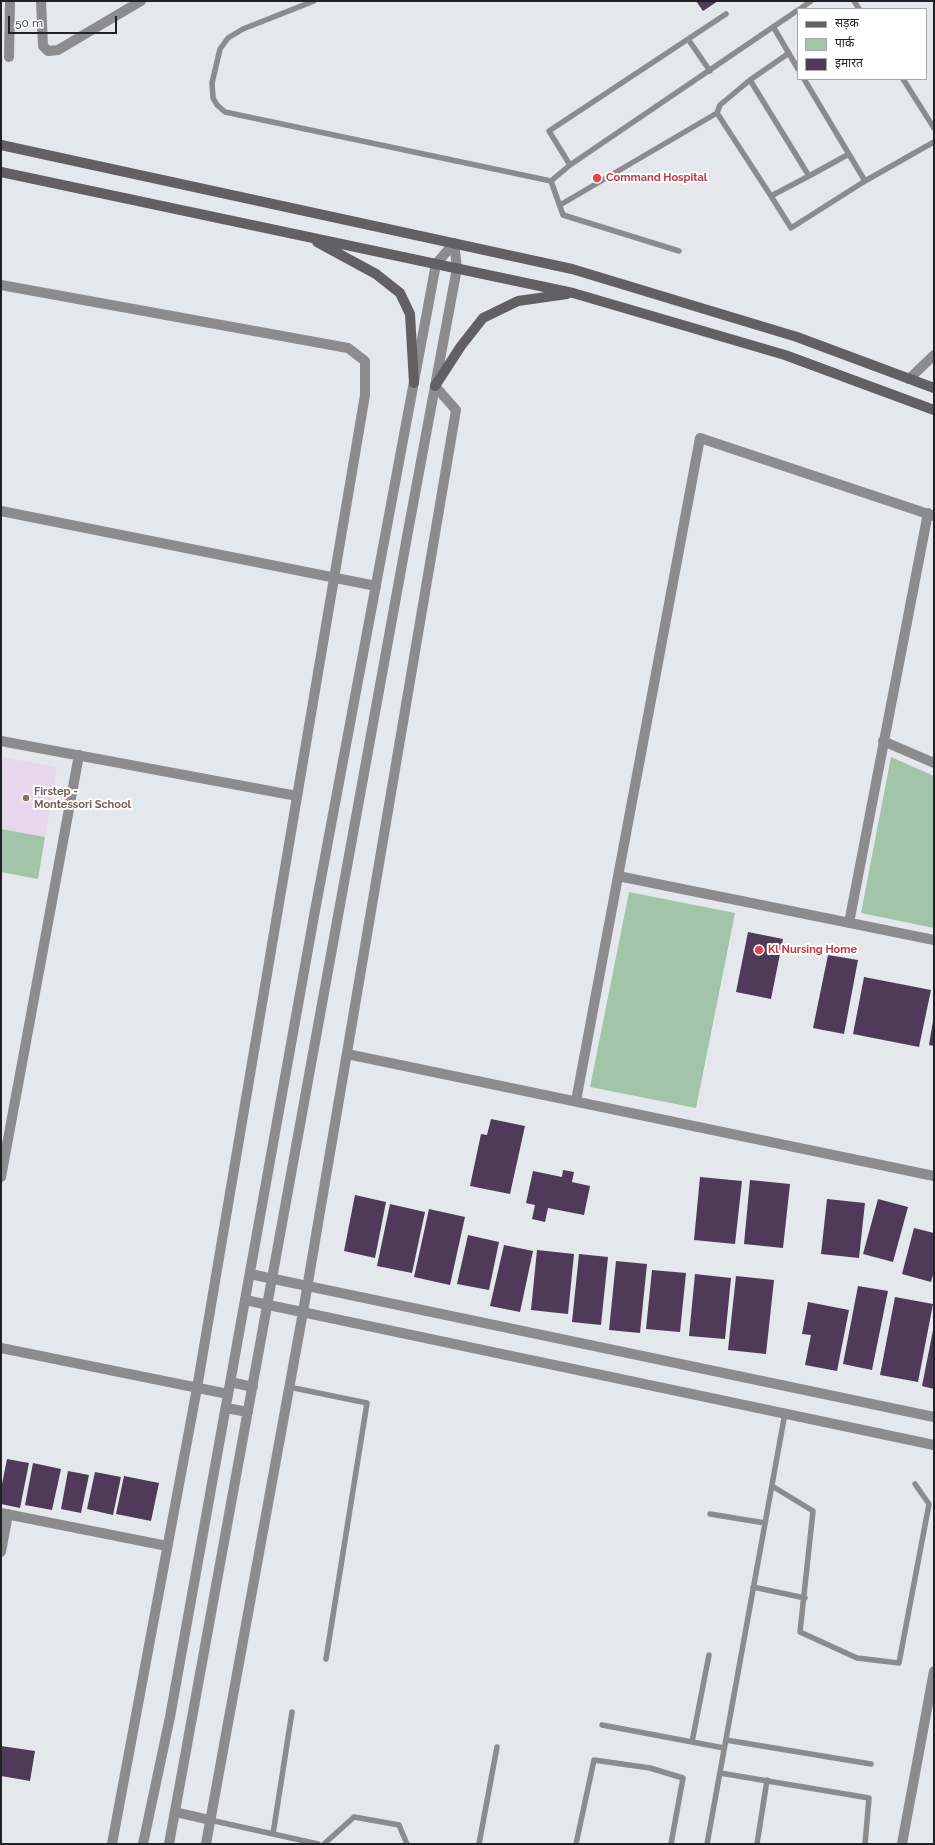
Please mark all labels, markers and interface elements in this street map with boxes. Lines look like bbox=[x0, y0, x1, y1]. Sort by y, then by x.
scale bar bbox=[10, 8, 119, 34]
legend bbox=[797, 8, 927, 80]
text: 50 m bbox=[15, 16, 43, 30]
text: सड़क bbox=[835, 16, 859, 30]
text: पार्क bbox=[835, 36, 854, 50]
text: इमारत bbox=[835, 56, 863, 70]
place label: Command Hospital bbox=[606, 171, 707, 185]
marker: Command Hospital bbox=[591, 172, 603, 184]
place label: Firstep - Montessori School bbox=[34, 785, 131, 811]
marker: Firstep - Montessori School bbox=[21, 793, 31, 803]
place label: Kl Nursing Home bbox=[768, 943, 857, 957]
marker: Kl Nursing Home bbox=[753, 944, 765, 956]

